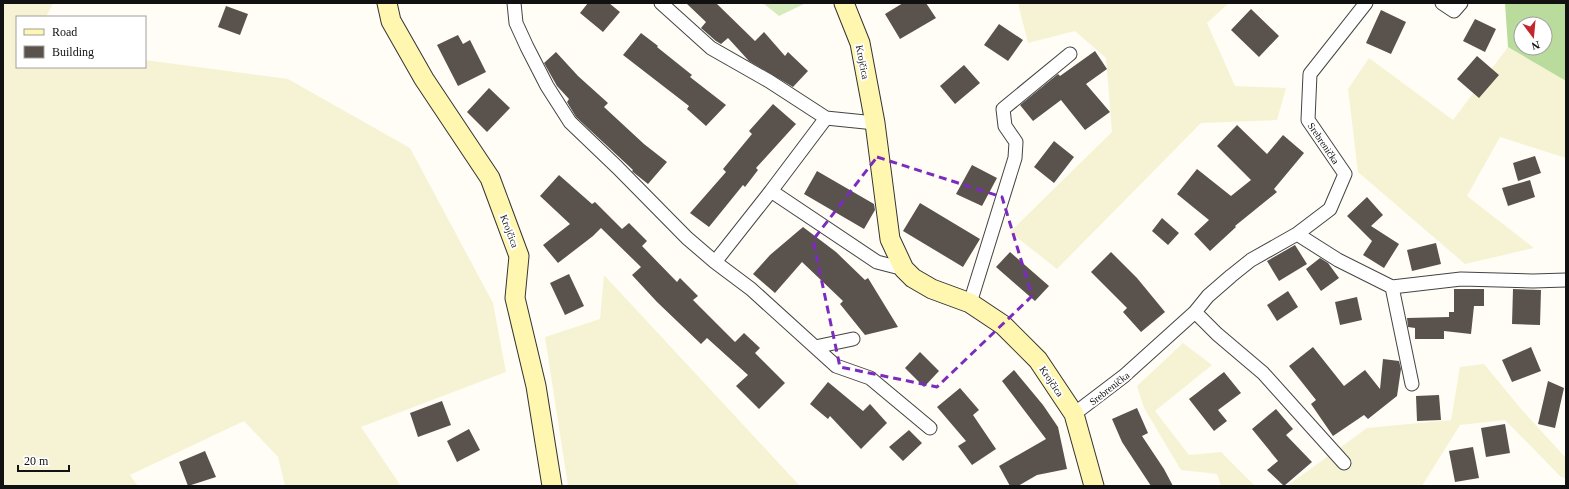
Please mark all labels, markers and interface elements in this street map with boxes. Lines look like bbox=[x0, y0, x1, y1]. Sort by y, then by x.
legend bbox=[16, 16, 146, 68]
north arrow bbox=[1513, 16, 1553, 56]
text: Road bbox=[52, 25, 77, 39]
text: N bbox=[1530, 39, 1541, 52]
street label: Krojčica bbox=[854, 44, 871, 81]
text: Building bbox=[52, 45, 94, 59]
street label: Srebrenička bbox=[1306, 120, 1342, 167]
street label: Krojčica bbox=[498, 213, 521, 250]
street label: Krojčica bbox=[1037, 364, 1066, 399]
street label: Srebrenička bbox=[1087, 369, 1132, 407]
scale bar bbox=[18, 447, 69, 473]
text: 20 m bbox=[24, 454, 49, 468]

